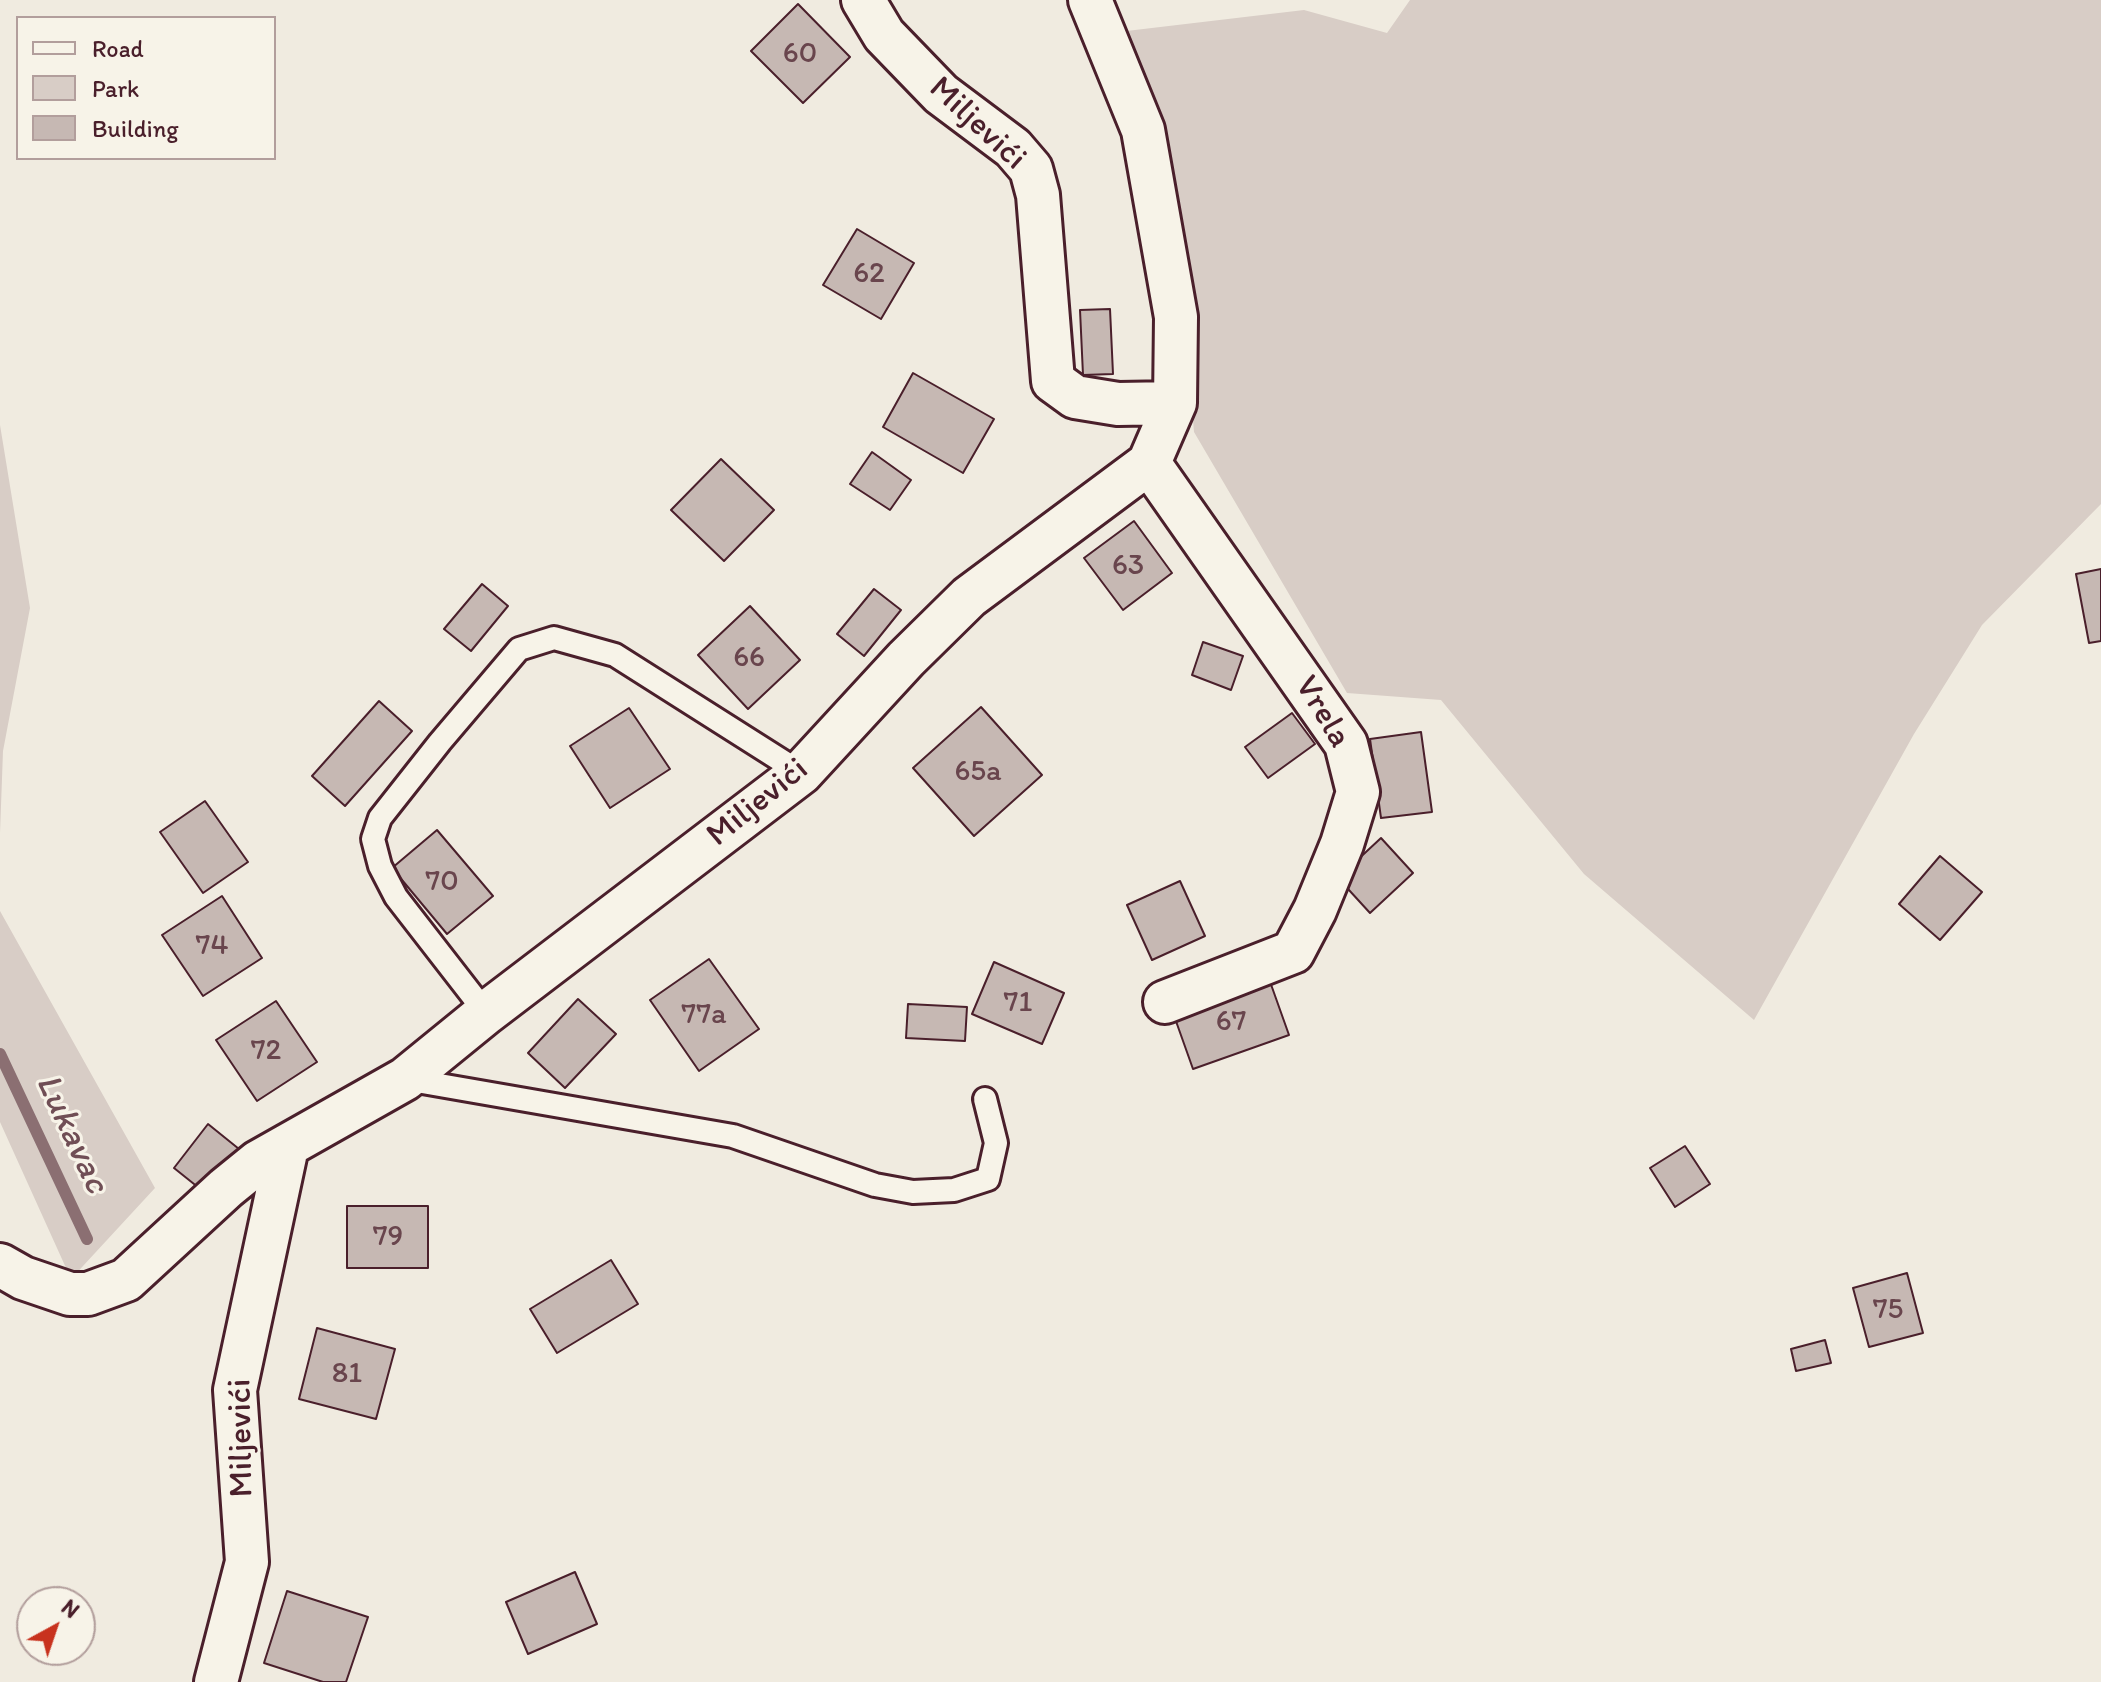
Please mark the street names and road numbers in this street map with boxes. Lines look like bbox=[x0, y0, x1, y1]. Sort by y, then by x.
street label: Miljevići bbox=[920, 69, 1034, 179]
street label: Vrela bbox=[1285, 669, 1359, 755]
street label: Miljevići bbox=[699, 750, 817, 856]
street label: Miljevići bbox=[221, 1378, 263, 1498]

